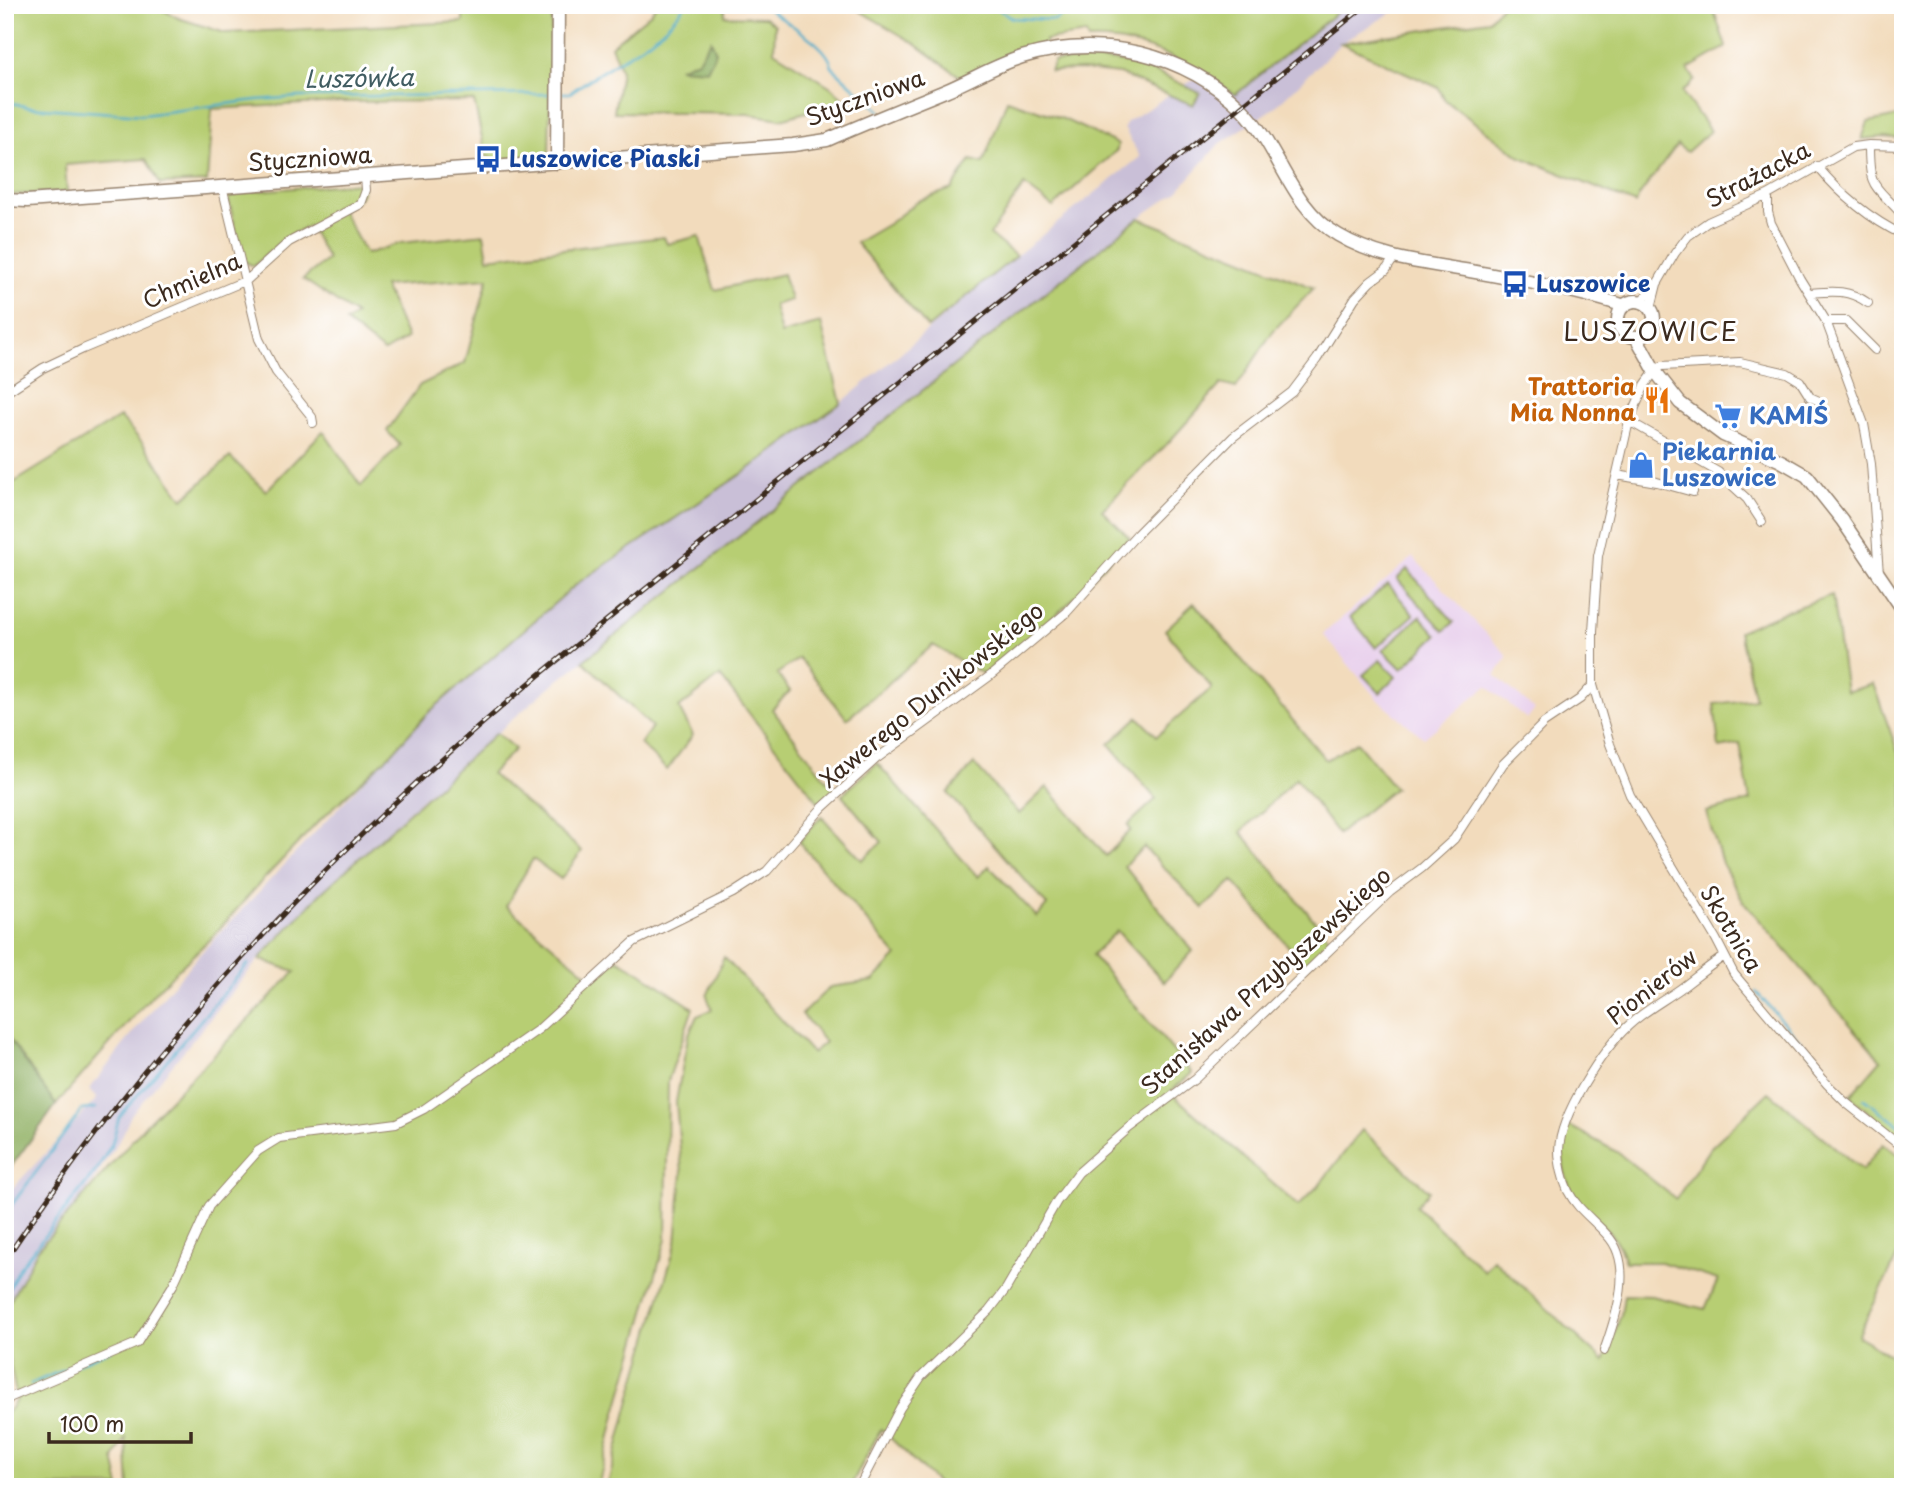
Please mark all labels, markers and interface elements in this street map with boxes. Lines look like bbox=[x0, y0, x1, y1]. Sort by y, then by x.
water label: Luszówka bbox=[304, 58, 415, 96]
street label: Styczniowa bbox=[800, 59, 930, 134]
street label: Strażacka bbox=[1699, 131, 1816, 216]
street label: Styczniowa bbox=[247, 136, 374, 179]
place label: Luszowice Piaski bbox=[509, 140, 700, 175]
bus stop icon: Luszowice Piaski bbox=[473, 144, 503, 174]
street label: Chmielna bbox=[136, 242, 247, 317]
place label: Luszowice bbox=[1536, 265, 1651, 300]
bus stop icon: Luszowice bbox=[1500, 269, 1530, 299]
district label: LUSZOWICE bbox=[1563, 311, 1739, 350]
place label: Trattoria Mia Nonna bbox=[1510, 368, 1636, 429]
restaurant icon: Trattoria Mia Nonna bbox=[1642, 385, 1672, 415]
place label: KAMIŚ bbox=[1749, 397, 1828, 432]
supermarket icon: KAMIŚ bbox=[1713, 401, 1743, 431]
place label: Piekarnia Luszowice bbox=[1662, 433, 1777, 494]
shop icon: Piekarnia Luszowice bbox=[1626, 450, 1656, 480]
street label: Xawerego Dunikowskiego bbox=[812, 592, 1050, 795]
street label: Stanisława Przybyszewskiego bbox=[1132, 858, 1398, 1102]
street label: Skotnica bbox=[1692, 878, 1772, 979]
street label: Pionierów bbox=[1598, 939, 1704, 1032]
scale bar bbox=[49, 1401, 191, 1445]
text: 100 m bbox=[60, 1407, 124, 1439]

